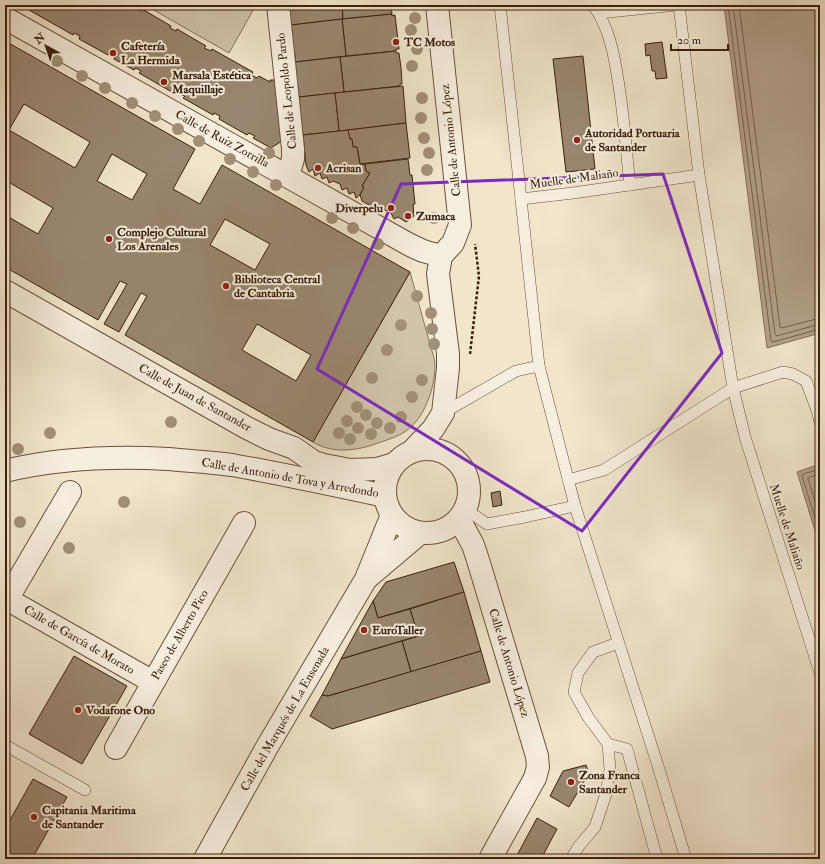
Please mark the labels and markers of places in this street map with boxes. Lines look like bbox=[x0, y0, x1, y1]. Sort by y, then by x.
place label: TC Motos bbox=[403, 35, 455, 50]
marker: TC Motos bbox=[391, 37, 401, 47]
place label: Cafetería La Hermida bbox=[121, 39, 181, 68]
marker: Cafetería La Hermida bbox=[108, 48, 118, 58]
place label: Marsala Estética Maquillaje bbox=[171, 68, 252, 97]
marker: Marsala Estética Maquillaje bbox=[159, 77, 169, 87]
place label: Autoridad Portuaria de Santander bbox=[584, 126, 681, 155]
marker: Autoridad Portuaria de Santander bbox=[572, 135, 582, 145]
place label: Acrisan bbox=[325, 161, 362, 176]
marker: Acrisan bbox=[313, 163, 323, 173]
place label: Diverpelu bbox=[335, 201, 384, 216]
marker: Diverpelu bbox=[386, 203, 396, 213]
place label: Zumaca bbox=[416, 209, 456, 224]
marker: Zumaca bbox=[403, 211, 413, 221]
place label: Complejo Cultural Los Arenales bbox=[117, 225, 207, 254]
marker: Complejo Cultural Los Arenales bbox=[104, 234, 114, 244]
place label: Biblioteca Central de Cantabria bbox=[234, 272, 321, 301]
marker: Biblioteca Central de Cantabria bbox=[221, 281, 231, 291]
place label: EuroTaller bbox=[372, 623, 424, 638]
marker: EuroTaller bbox=[359, 625, 369, 635]
place label: Vodafone Ono bbox=[85, 703, 155, 718]
marker: Vodafone Ono bbox=[73, 705, 83, 715]
place label: Zona Franca Santander bbox=[579, 768, 641, 797]
marker: Zona Franca Santander bbox=[566, 777, 576, 787]
place label: Capitania Maritima de Santander bbox=[42, 803, 137, 832]
marker: Capitania Maritima de Santander bbox=[29, 812, 39, 822]

